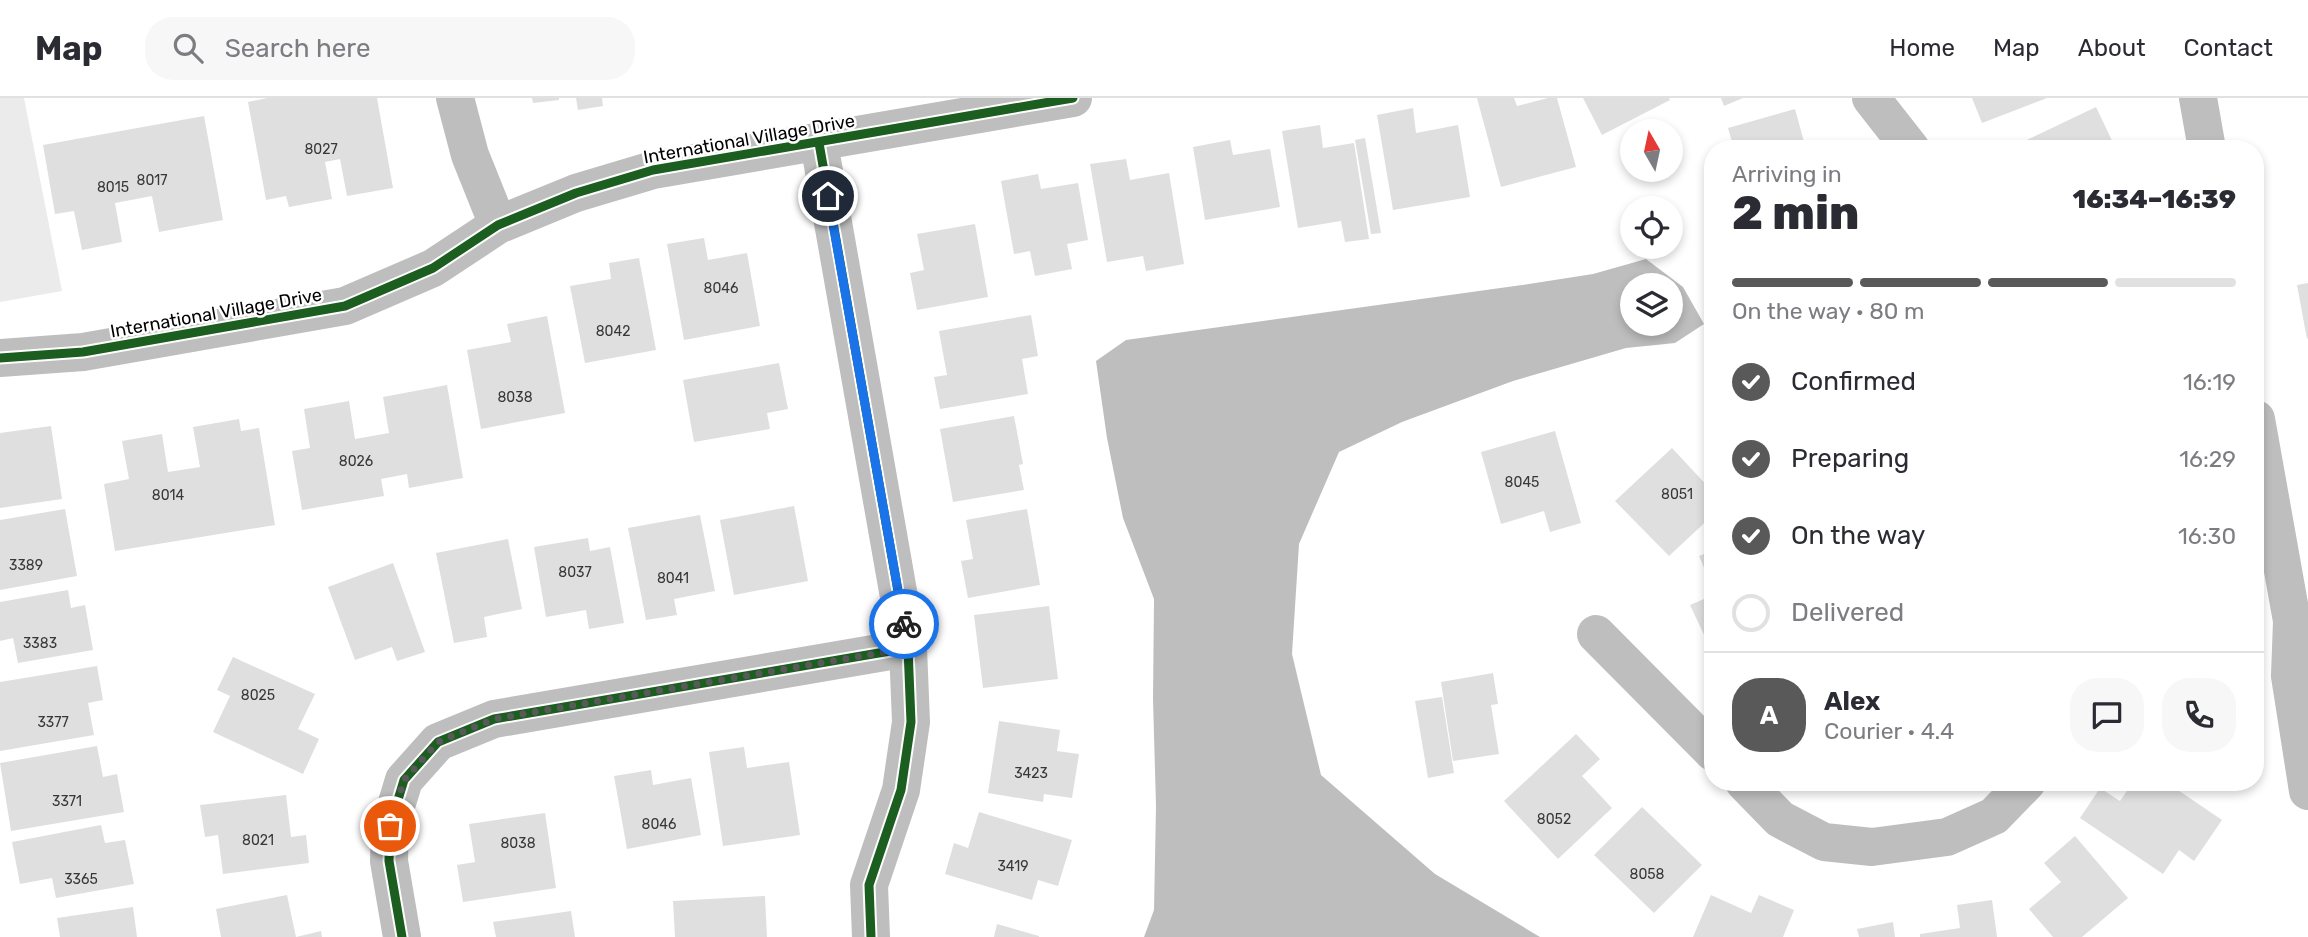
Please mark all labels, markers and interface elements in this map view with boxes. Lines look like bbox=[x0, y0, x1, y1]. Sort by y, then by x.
search box bbox=[145, 17, 635, 80]
text: Map bbox=[35, 29, 103, 68]
icon: search bbox=[169, 29, 207, 67]
text: Search here bbox=[225, 33, 370, 64]
text: Home bbox=[1889, 34, 1955, 62]
text: Map bbox=[1993, 34, 2040, 62]
text: About bbox=[2078, 34, 2146, 62]
text: Contact bbox=[2184, 34, 2273, 62]
street label: International Village Drive bbox=[641, 110, 857, 168]
north arrow bbox=[1620, 119, 1684, 182]
map controls bbox=[1620, 119, 1683, 336]
house number: 8027 bbox=[304, 141, 338, 158]
text: Arriving in bbox=[1732, 160, 1842, 188]
pin bbox=[798, 166, 858, 226]
house number: 8017 bbox=[137, 172, 167, 189]
icon: home bbox=[809, 177, 847, 215]
house number: 8015 bbox=[97, 179, 129, 196]
text: 16:34–16:39 bbox=[2072, 184, 2236, 215]
text: 2 min bbox=[1732, 186, 1859, 241]
button: locate bbox=[1620, 196, 1683, 259]
button: layers bbox=[1620, 273, 1683, 336]
house number: 8046 bbox=[704, 280, 738, 297]
street label: International Village Drive bbox=[108, 284, 324, 342]
text: On the way · 80 m bbox=[1732, 297, 1924, 325]
house number: 8042 bbox=[596, 323, 630, 340]
icon: check bbox=[1732, 363, 1770, 401]
text: Confirmed bbox=[1791, 366, 1916, 397]
text: 16:19 bbox=[2183, 368, 2236, 396]
house number: 8038 bbox=[497, 389, 533, 406]
icon: check bbox=[1732, 440, 1770, 478]
text: Preparing bbox=[1791, 443, 1909, 474]
text: 16:29 bbox=[2179, 445, 2236, 473]
house number: 8026 bbox=[339, 453, 373, 470]
house number: 8045 bbox=[1505, 474, 1539, 491]
house number: 8051 bbox=[1661, 486, 1693, 503]
house number: 8014 bbox=[152, 487, 185, 504]
icon: check bbox=[1732, 517, 1770, 555]
text: On the way bbox=[1791, 520, 1925, 551]
text: 16:30 bbox=[2178, 522, 2236, 550]
house number: 3389 bbox=[9, 557, 43, 574]
house number: 8037 bbox=[558, 564, 592, 581]
house number: 8041 bbox=[657, 570, 689, 587]
courier bbox=[869, 589, 939, 659]
text: Delivered bbox=[1791, 597, 1904, 628]
icon: bike bbox=[885, 605, 923, 643]
house number: 3383 bbox=[23, 635, 57, 652]
button: chat bbox=[2070, 678, 2144, 752]
button: phone bbox=[2162, 678, 2236, 752]
text: Alex bbox=[1824, 686, 1880, 717]
house number: 8025 bbox=[241, 687, 275, 704]
text: A bbox=[1760, 700, 1778, 731]
house number: 3377 bbox=[37, 714, 69, 731]
text: Courier · 4.4 bbox=[1824, 717, 1954, 745]
house number: 3423 bbox=[1014, 765, 1048, 782]
house number: 3371 bbox=[52, 793, 82, 810]
pin bbox=[360, 796, 420, 856]
icon: bag bbox=[371, 807, 409, 845]
house number: 8052 bbox=[1537, 811, 1571, 828]
house number: 8046 bbox=[642, 816, 676, 833]
house number: 8021 bbox=[242, 832, 274, 849]
house number: 8038 bbox=[500, 835, 536, 852]
house number: 3419 bbox=[997, 858, 1029, 875]
house number: 8058 bbox=[1629, 866, 1665, 883]
house number: 3365 bbox=[64, 871, 98, 888]

